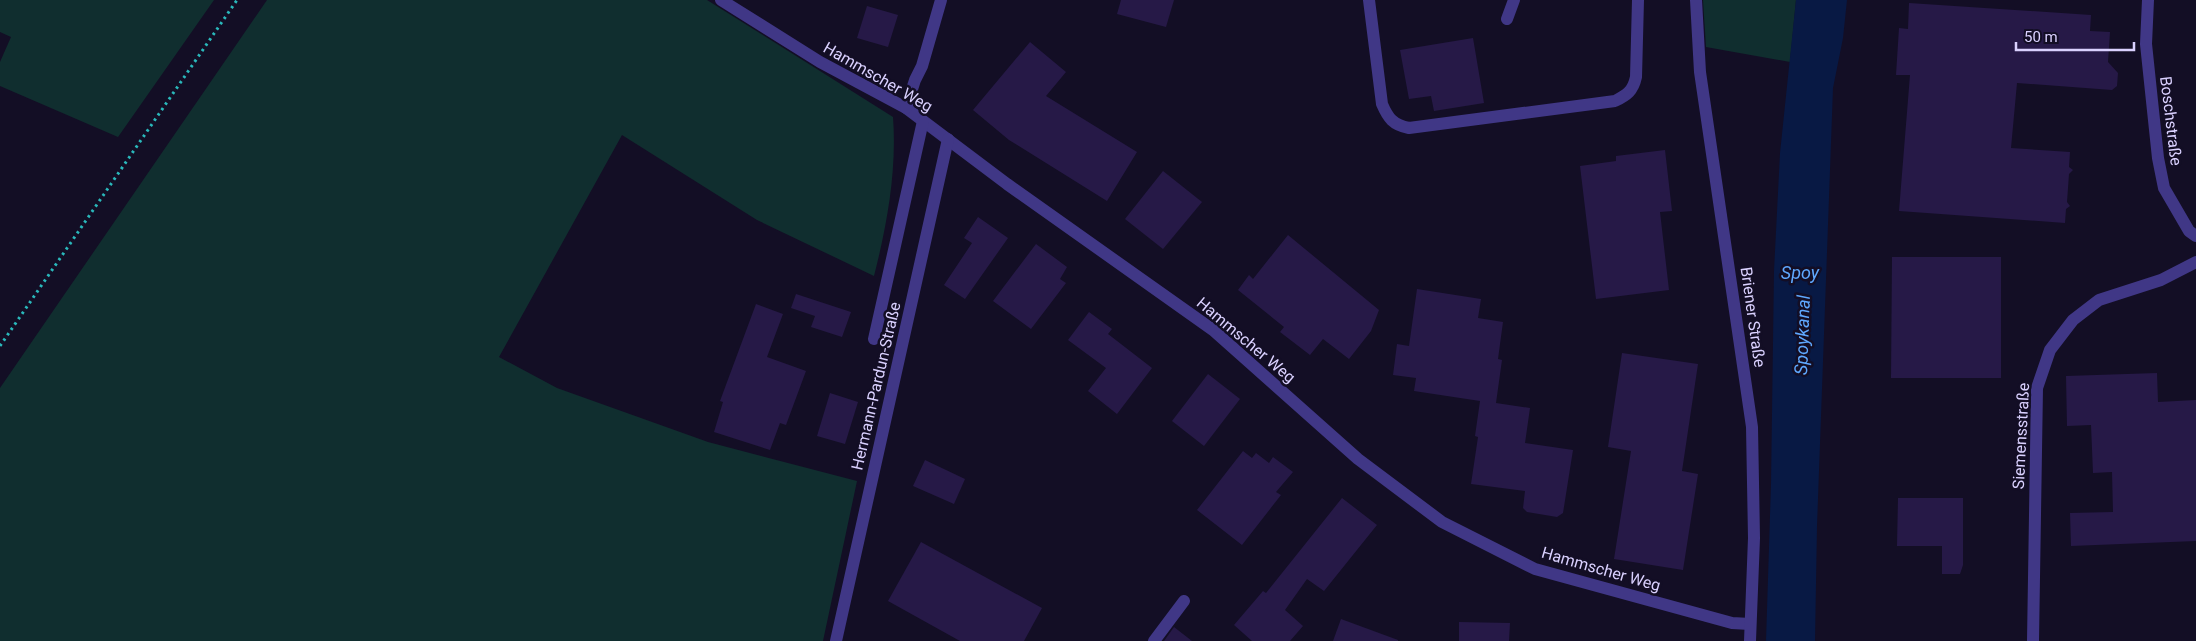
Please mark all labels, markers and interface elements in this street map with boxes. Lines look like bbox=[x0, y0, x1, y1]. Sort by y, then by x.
scale bar bbox=[2016, 20, 2134, 52]
text: 50 m bbox=[2024, 28, 2058, 46]
street label: Hammscher Weg bbox=[820, 38, 936, 116]
street label: Boschstraße bbox=[2156, 75, 2186, 167]
water label: Spoy bbox=[1781, 262, 1820, 283]
street label: Briener Straße bbox=[1737, 266, 1769, 368]
street label: Hammscher Weg bbox=[1193, 293, 1299, 387]
water label: Spoykanal bbox=[1790, 294, 1814, 375]
street label: Hermann-Pardun-Straße bbox=[847, 300, 905, 472]
street label: Siemensstraße bbox=[2009, 382, 2033, 490]
street label: Hammscher Weg bbox=[1539, 543, 1663, 595]

